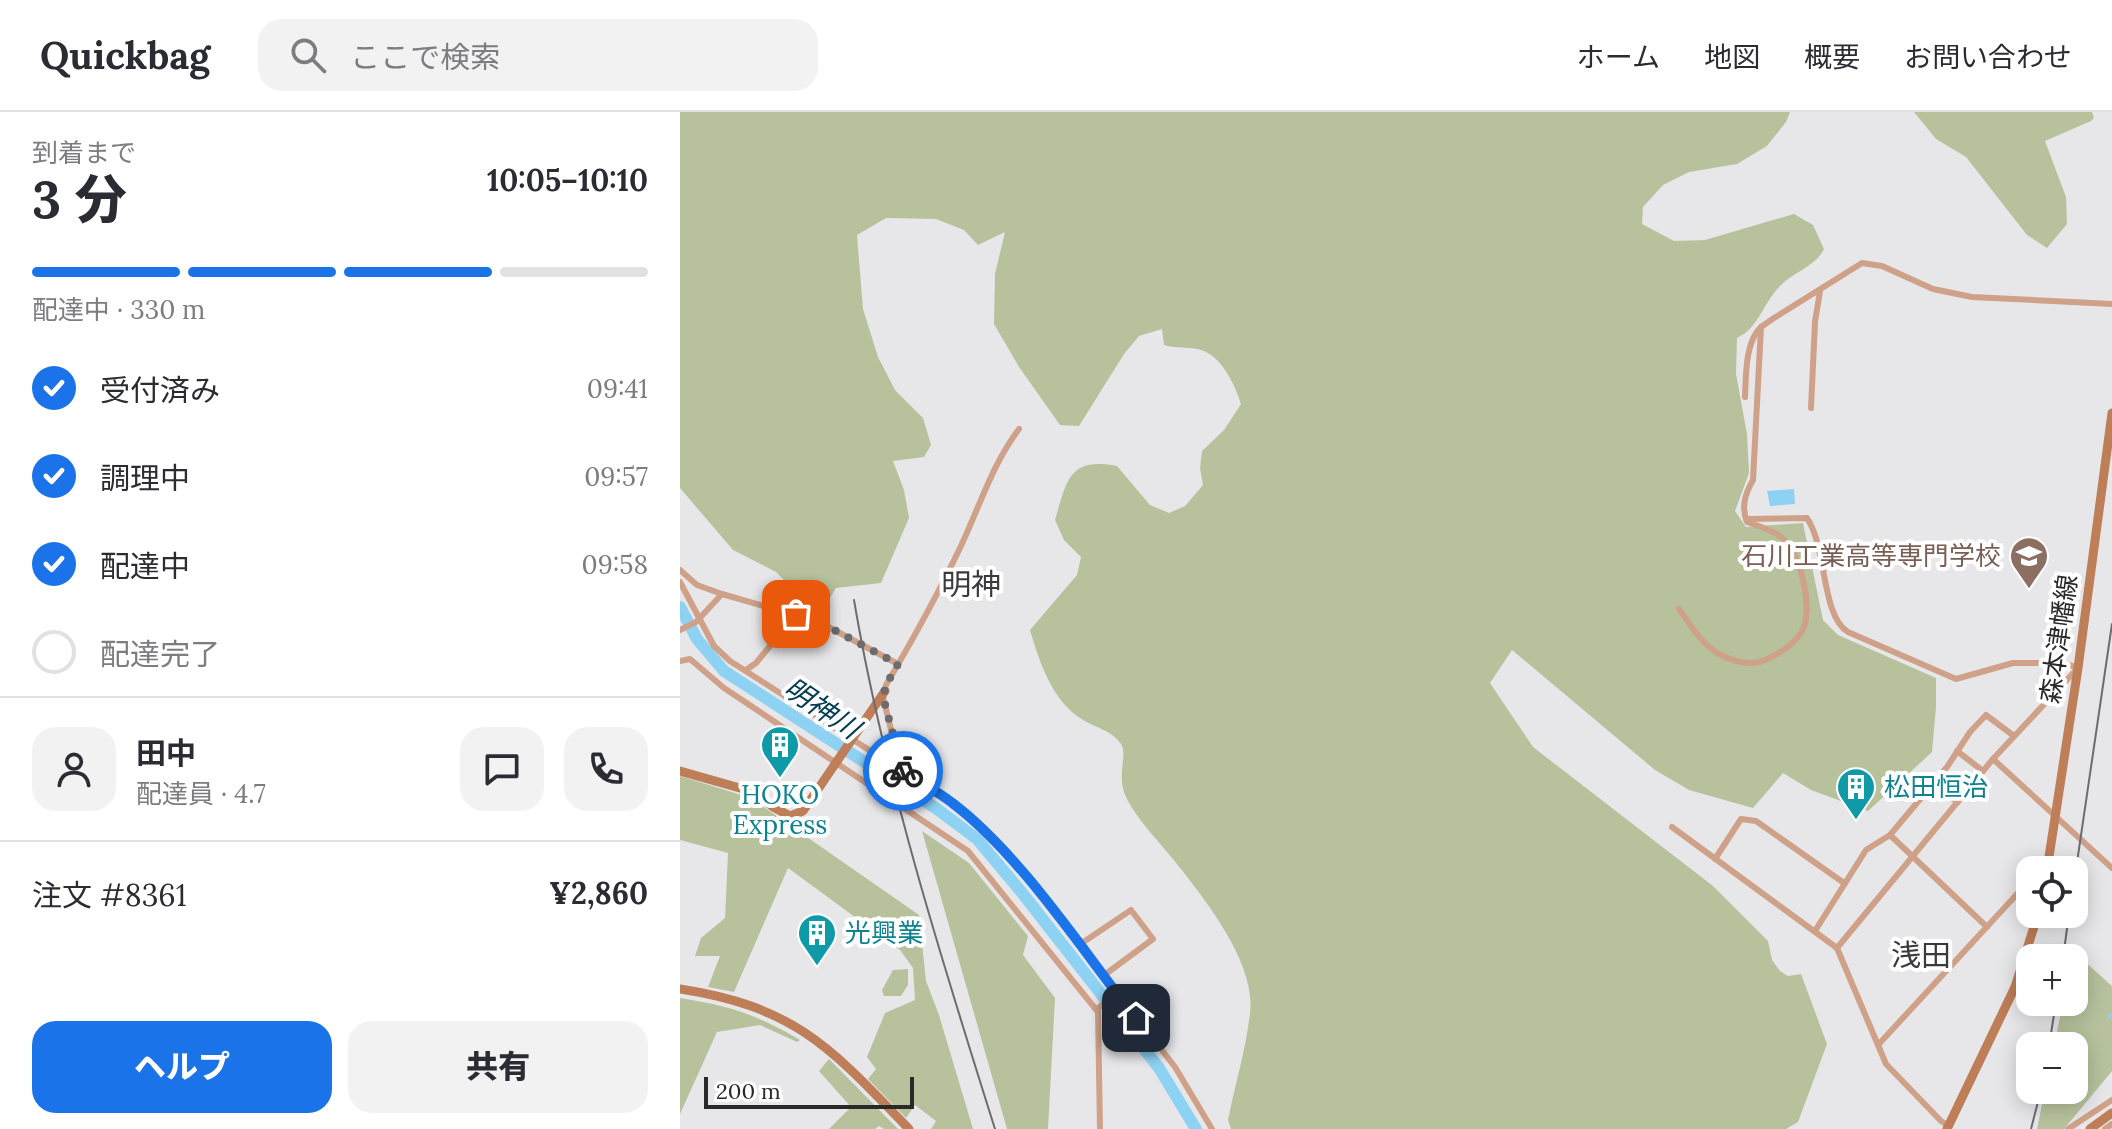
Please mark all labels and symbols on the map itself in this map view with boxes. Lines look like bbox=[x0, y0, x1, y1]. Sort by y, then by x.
school or university icon: 石川工業高等専門学校 bbox=[2008, 535, 2050, 590]
place label: 石川工業高等専門学校 bbox=[1741, 539, 2001, 572]
district label: 明神 bbox=[941, 565, 1001, 603]
street label: 森本津幡線 bbox=[2033, 572, 2084, 706]
pin bbox=[762, 580, 830, 648]
water label: 明神川 bbox=[777, 670, 869, 748]
building icon: HOKO Express bbox=[759, 724, 801, 779]
courier bbox=[863, 731, 943, 811]
building icon: 松田恒治 bbox=[1835, 766, 1877, 821]
place label: 松田恒治 bbox=[1884, 770, 1988, 803]
place label: HOKO Express bbox=[733, 778, 827, 841]
building icon: 光興業 bbox=[796, 912, 838, 967]
place label: 光興業 bbox=[845, 916, 923, 949]
district label: 浅田 bbox=[1891, 936, 1951, 974]
pin bbox=[1102, 984, 1170, 1052]
scale bar bbox=[704, 1073, 914, 1109]

